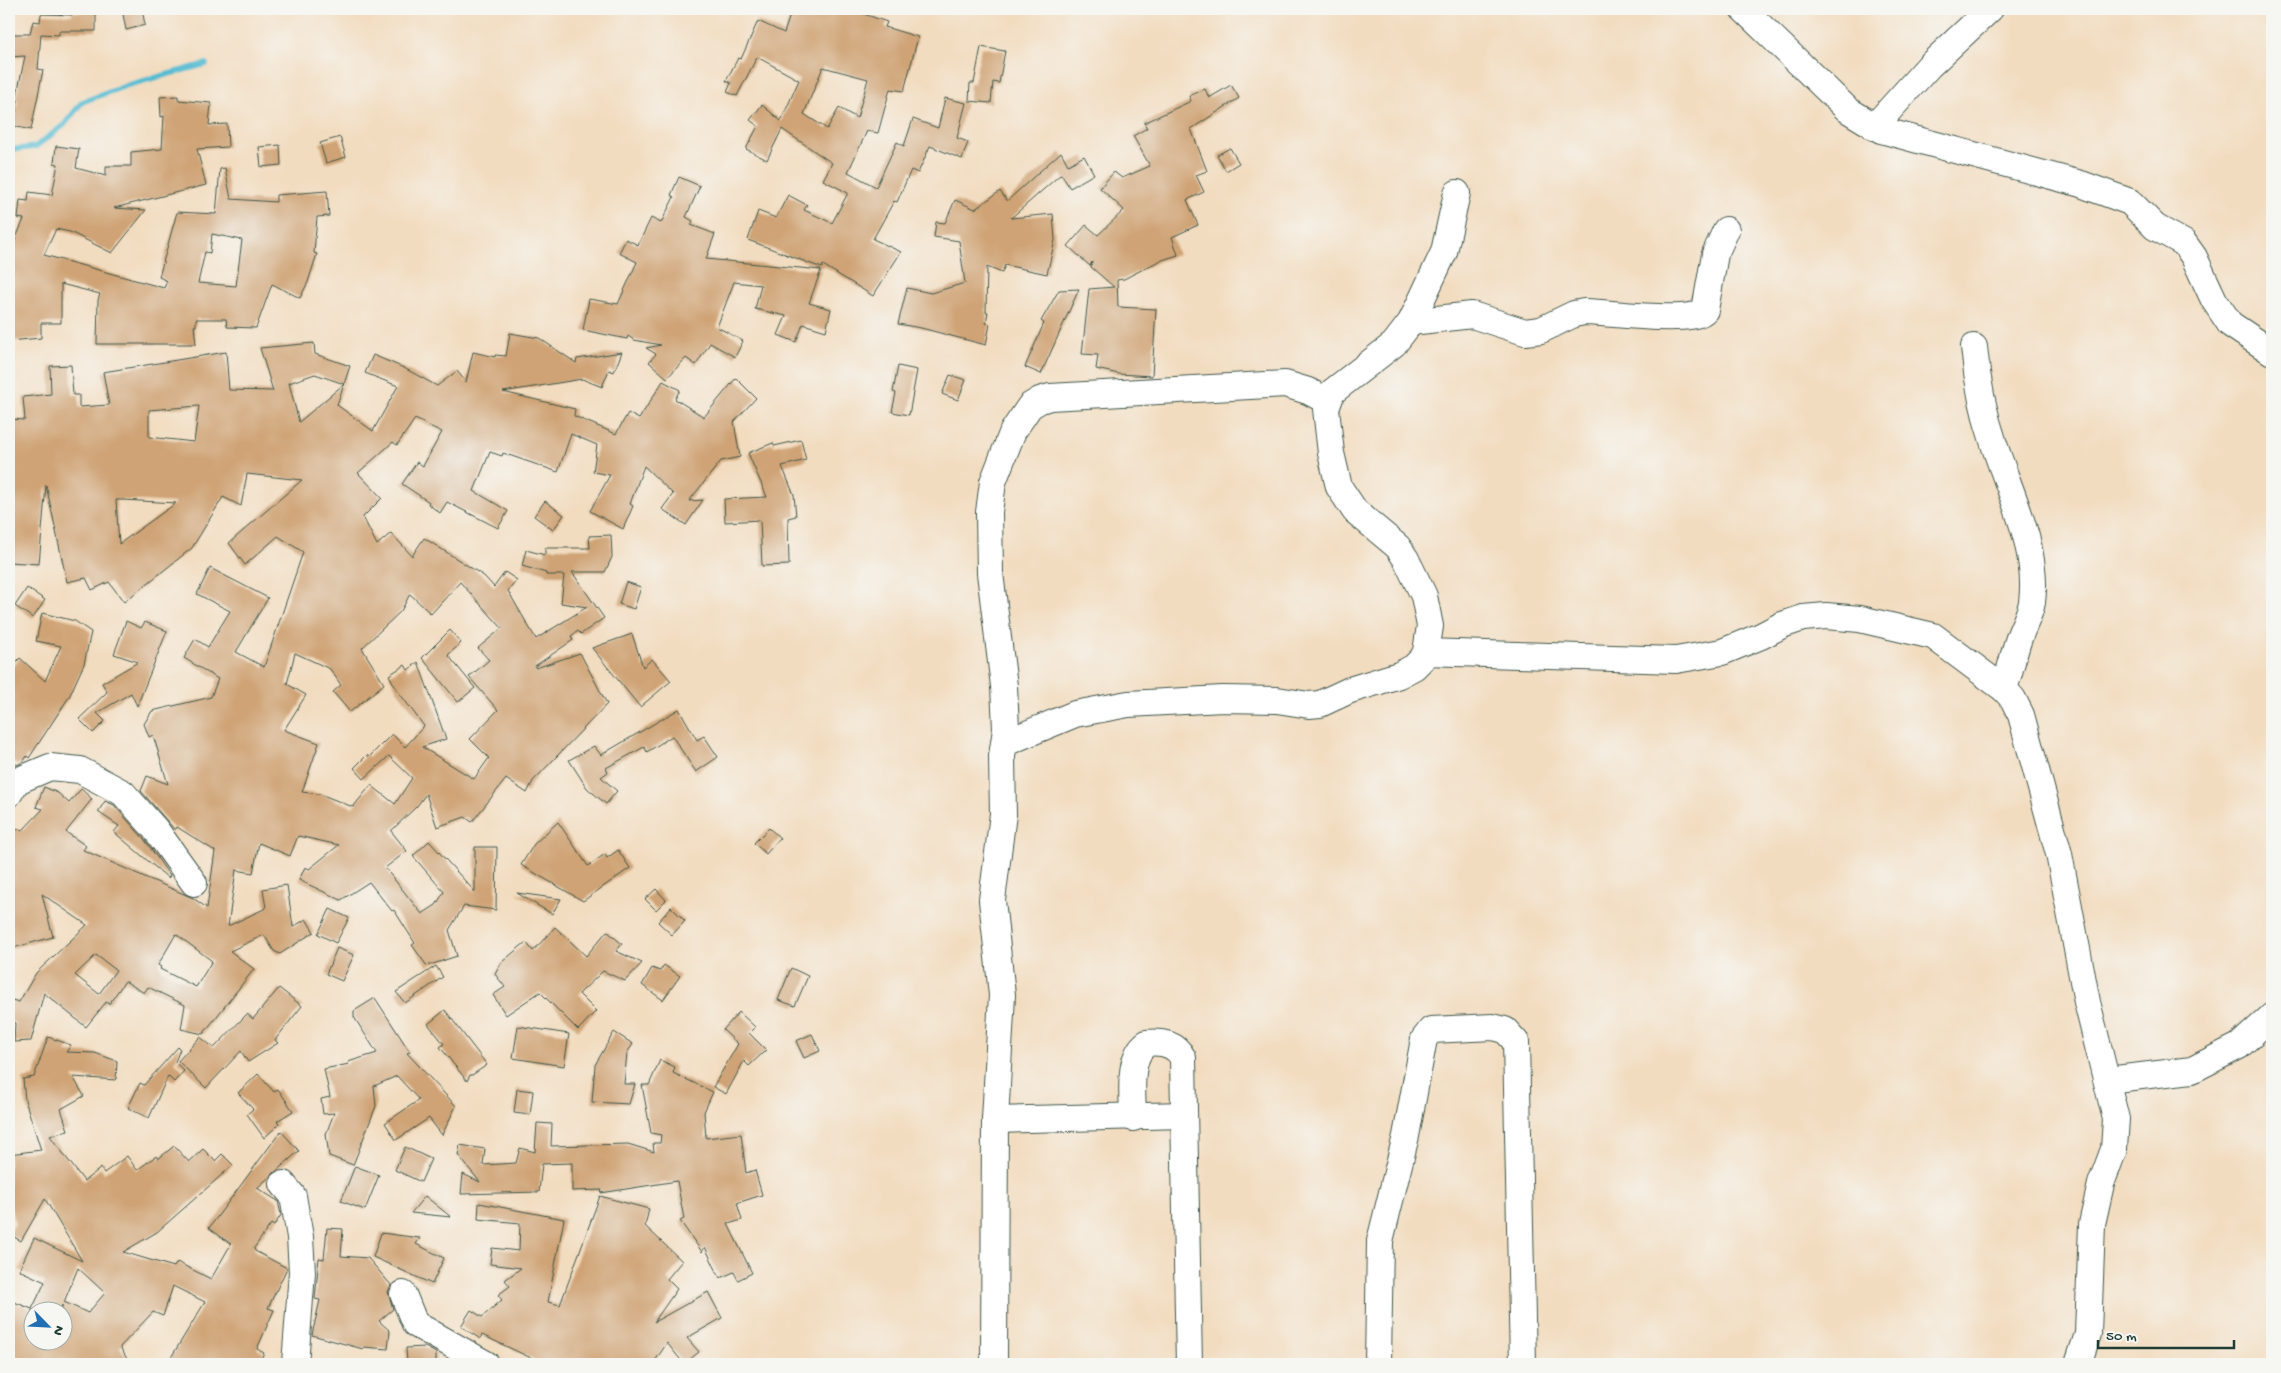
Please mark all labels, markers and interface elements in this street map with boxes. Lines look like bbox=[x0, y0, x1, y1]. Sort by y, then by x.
north arrow bbox=[22, 1300, 72, 1350]
scale bar bbox=[2098, 1318, 2235, 1350]
text: N bbox=[48, 1323, 67, 1338]
text: 50 m bbox=[2106, 1328, 2137, 1346]

